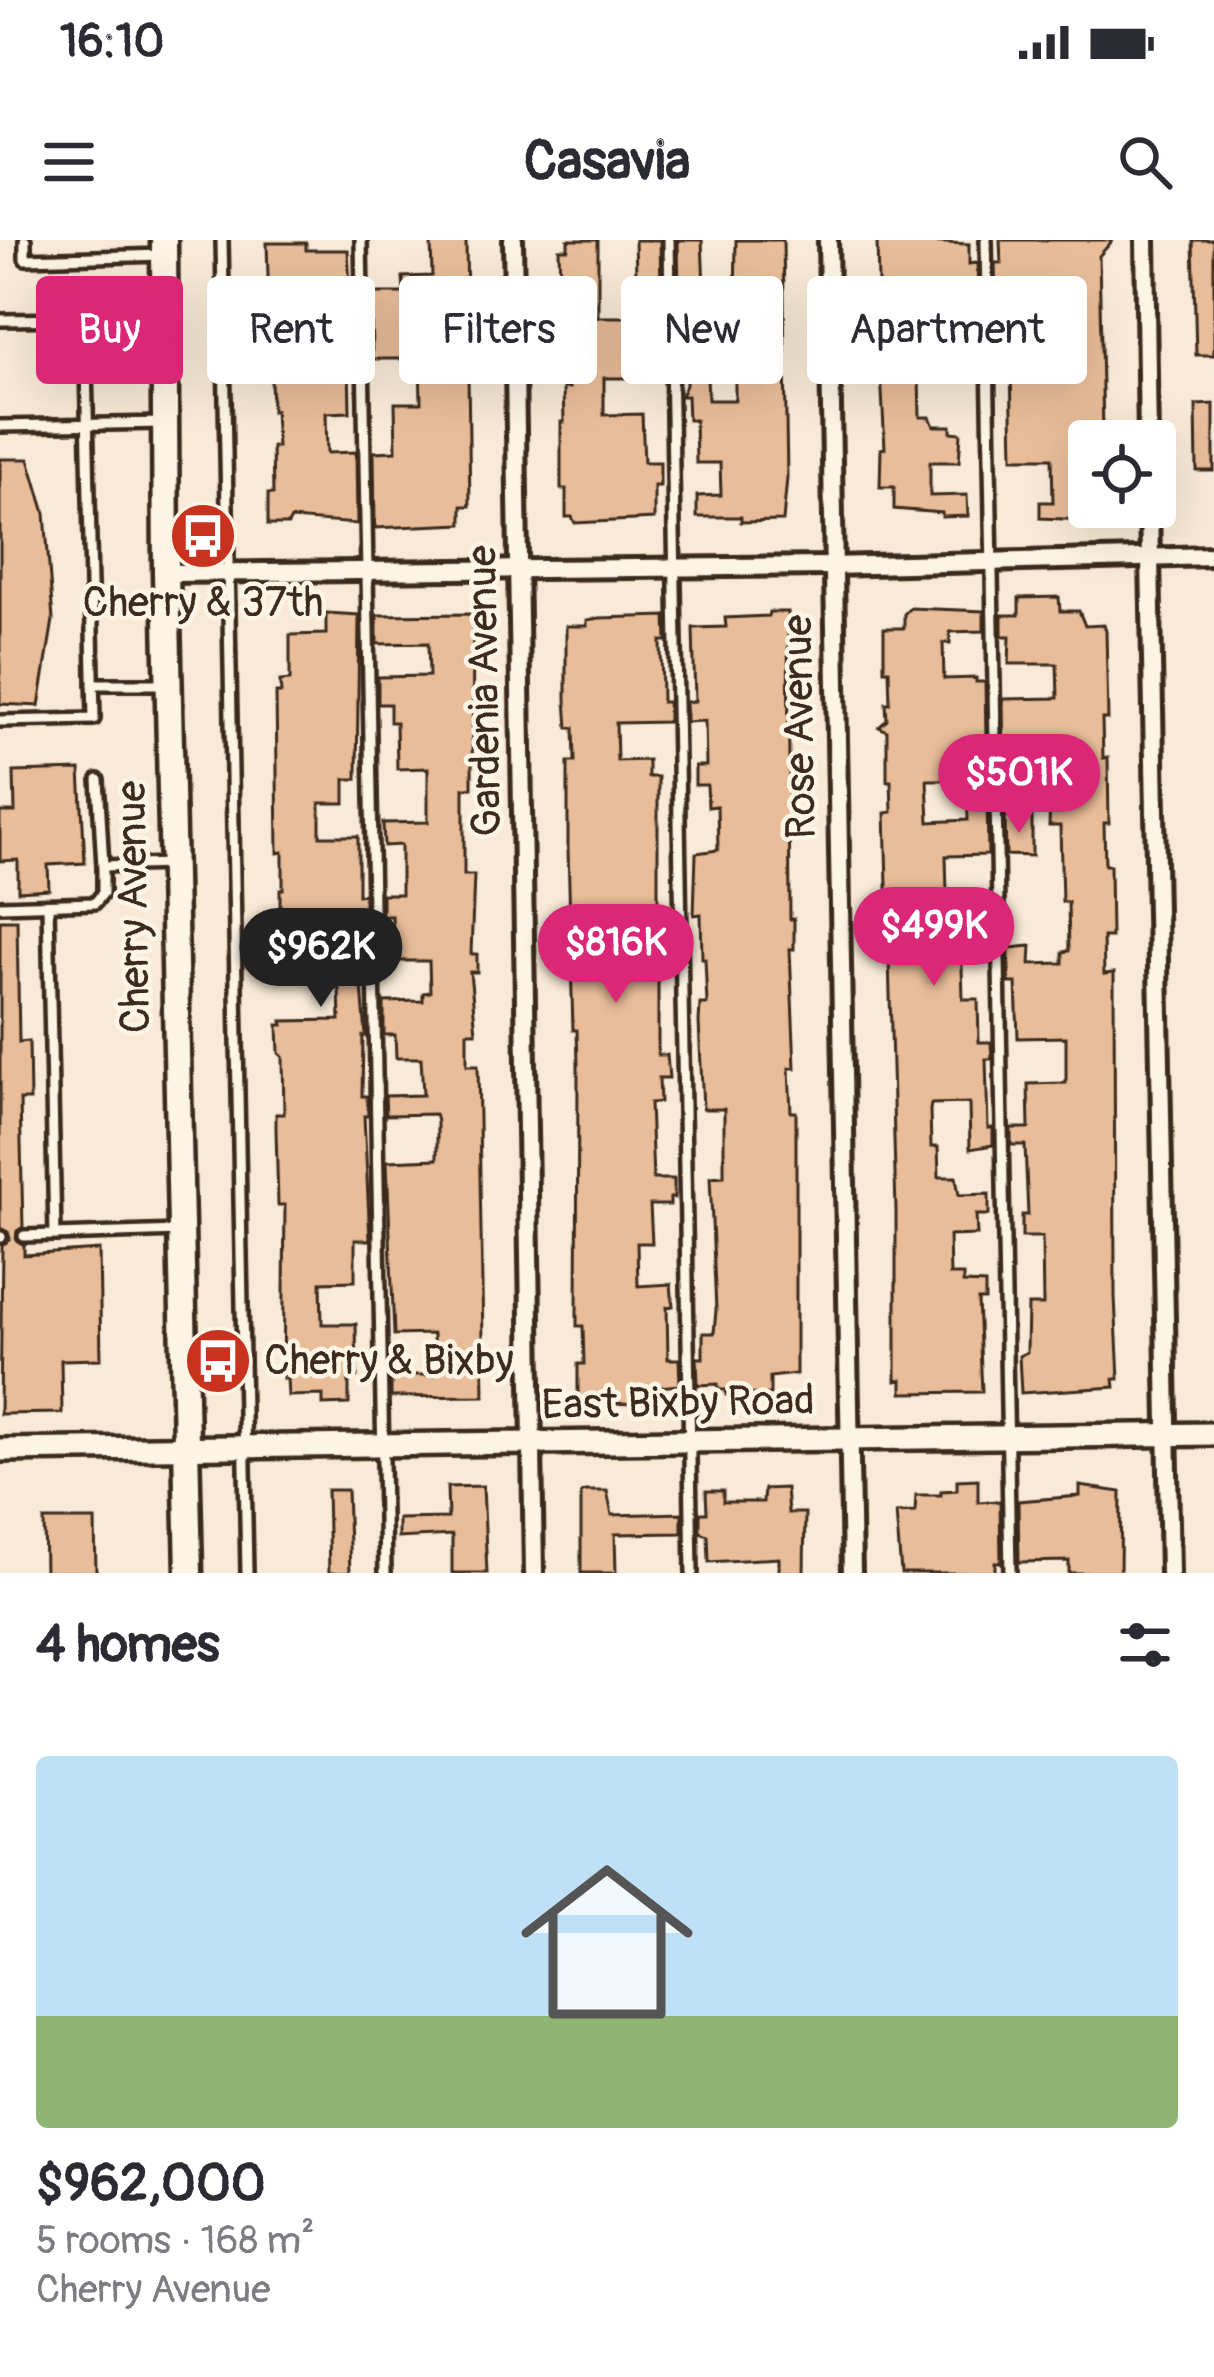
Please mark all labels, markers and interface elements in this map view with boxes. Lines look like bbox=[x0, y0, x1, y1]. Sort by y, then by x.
text: 16:10 bbox=[60, 14, 164, 70]
text: Casavia bbox=[524, 128, 690, 196]
icon: menu bbox=[36, 129, 102, 195]
icon: search bbox=[1112, 129, 1178, 195]
chip: Buy bbox=[36, 276, 183, 384]
chip: Rent bbox=[207, 276, 375, 384]
chip: Filters bbox=[399, 276, 597, 384]
chip: New bbox=[621, 276, 783, 384]
chip: Apartment bbox=[807, 276, 1087, 384]
map controls bbox=[1068, 420, 1176, 528]
button: locate bbox=[1068, 420, 1176, 528]
bus stop icon: Cherry & 37th bbox=[168, 501, 238, 571]
street label: Gardenia Avenue bbox=[456, 545, 514, 837]
place label: Cherry & 37th bbox=[82, 577, 324, 629]
street label: Rose Avenue bbox=[772, 614, 828, 840]
pin: $501K bbox=[935, 734, 1103, 836]
text: $501K bbox=[965, 748, 1073, 797]
street label: Cherry Avenue bbox=[106, 780, 162, 1034]
pin: $499K bbox=[850, 887, 1018, 989]
text: $499K bbox=[880, 901, 988, 950]
pin: $816K bbox=[532, 904, 700, 1006]
pin: $962K bbox=[237, 908, 405, 1010]
text: $816K bbox=[565, 918, 667, 967]
text: $962K bbox=[266, 922, 376, 971]
bus stop icon: Cherry & Bixby bbox=[183, 1326, 253, 1396]
place label: Cherry & Bixby bbox=[264, 1335, 514, 1387]
street label: East Bixby Road bbox=[541, 1375, 815, 1431]
icon: filters bbox=[1112, 1612, 1178, 1678]
text: 4 homes bbox=[36, 1613, 220, 1677]
icon: home bbox=[499, 1834, 715, 2050]
text: $962,000 bbox=[36, 2152, 266, 2216]
text: 5 rooms · 168 m² bbox=[36, 2216, 315, 2265]
text: Cherry Avenue bbox=[36, 2265, 270, 2314]

